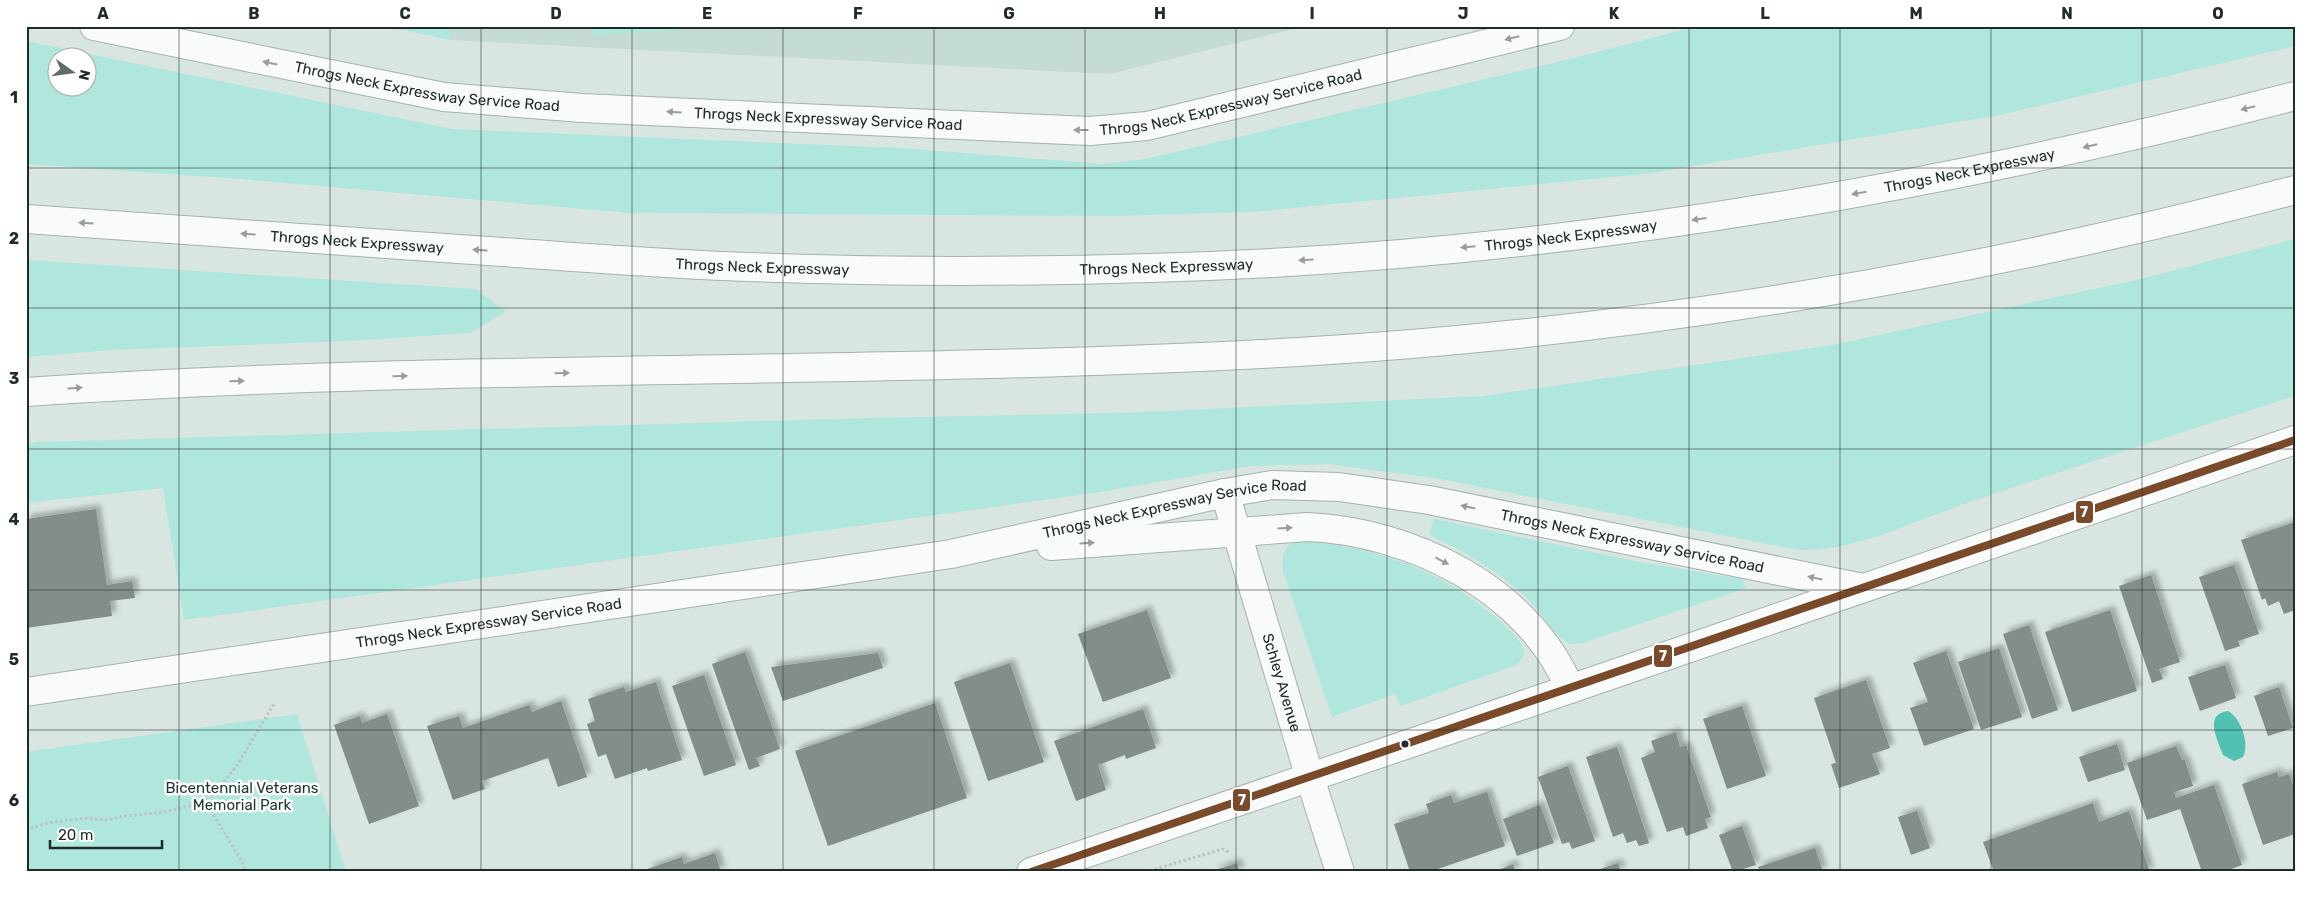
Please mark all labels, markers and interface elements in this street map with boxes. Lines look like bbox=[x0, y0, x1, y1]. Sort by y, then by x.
text: A bbox=[97, 4, 109, 23]
text: B bbox=[248, 4, 260, 23]
text: C bbox=[399, 4, 411, 23]
text: D bbox=[550, 4, 562, 23]
text: E bbox=[702, 4, 712, 23]
text: F bbox=[853, 4, 863, 23]
text: G bbox=[1003, 4, 1015, 23]
text: H bbox=[1154, 4, 1166, 23]
text: I bbox=[1309, 4, 1315, 23]
text: J bbox=[1458, 4, 1468, 23]
text: K bbox=[1609, 4, 1620, 23]
text: L bbox=[1760, 4, 1770, 23]
text: M bbox=[1909, 4, 1923, 23]
text: N bbox=[2061, 4, 2073, 23]
text: O bbox=[2212, 4, 2224, 23]
one-way arrow bbox=[1505, 34, 1520, 42]
north arrow bbox=[48, 48, 98, 98]
street label: Throgs Neck Expressway Service Road bbox=[293, 58, 560, 115]
one-way arrow bbox=[263, 59, 278, 67]
street label: Throgs Neck Expressway Service Road bbox=[1099, 65, 1364, 139]
text: N bbox=[75, 68, 94, 82]
text: 1 bbox=[10, 88, 18, 107]
street label: Throgs Neck Expressway Service Road bbox=[694, 104, 963, 134]
one-way arrow bbox=[2240, 104, 2255, 112]
one-way arrow bbox=[665, 108, 681, 116]
one-way arrow bbox=[1072, 126, 1088, 134]
one-way arrow bbox=[2081, 143, 2097, 151]
street label: Throgs Neck Expressway bbox=[1883, 145, 2057, 197]
one-way arrow bbox=[1851, 189, 1867, 197]
one-way arrow bbox=[1691, 215, 1707, 223]
street label: Throgs Neck Expressway bbox=[1484, 216, 1658, 255]
one-way arrow bbox=[77, 219, 93, 227]
street label: Throgs Neck Expressway bbox=[270, 227, 445, 257]
text: 2 bbox=[9, 229, 19, 248]
one-way arrow bbox=[239, 230, 255, 238]
one-way arrow bbox=[1460, 243, 1476, 251]
one-way arrow bbox=[471, 246, 487, 254]
street label: Throgs Neck Expressway bbox=[675, 255, 849, 279]
street label: Throgs Neck Expressway bbox=[1079, 255, 1254, 279]
one-way arrow bbox=[1298, 257, 1314, 265]
text: 3 bbox=[9, 369, 19, 388]
one-way arrow bbox=[554, 369, 570, 377]
one-way arrow bbox=[392, 372, 408, 380]
one-way arrow bbox=[229, 377, 245, 385]
one-way arrow bbox=[67, 384, 83, 392]
street label: Throgs Neck Expressway Service Road bbox=[1041, 476, 1307, 542]
line badge: 7 bbox=[2075, 500, 2094, 524]
one-way arrow bbox=[1459, 502, 1475, 510]
text: 7 bbox=[2080, 504, 2088, 521]
street label: Throgs Neck Expressway Service Road bbox=[1499, 506, 1766, 577]
text: 4 bbox=[9, 510, 20, 529]
one-way arrow bbox=[1277, 523, 1293, 531]
one-way arrow bbox=[1079, 539, 1095, 547]
one-way arrow bbox=[1434, 557, 1449, 565]
one-way arrow bbox=[1807, 574, 1823, 582]
street label: Throgs Neck Expressway Service Road bbox=[355, 594, 623, 652]
street label: Schley Avenue bbox=[1258, 631, 1305, 734]
line badge: 7 bbox=[1653, 644, 1673, 668]
text: 7 bbox=[1659, 648, 1667, 665]
text: 5 bbox=[9, 650, 19, 669]
unlabelled marker bbox=[1400, 739, 1410, 749]
park label: Bicentennial Veterans Memorial Park bbox=[166, 779, 319, 814]
line badge: 7 bbox=[1232, 788, 1251, 812]
text: 6 bbox=[9, 791, 19, 810]
text: 7 bbox=[1238, 792, 1246, 809]
scale bar bbox=[50, 818, 162, 850]
text: 20 m bbox=[58, 826, 93, 844]

